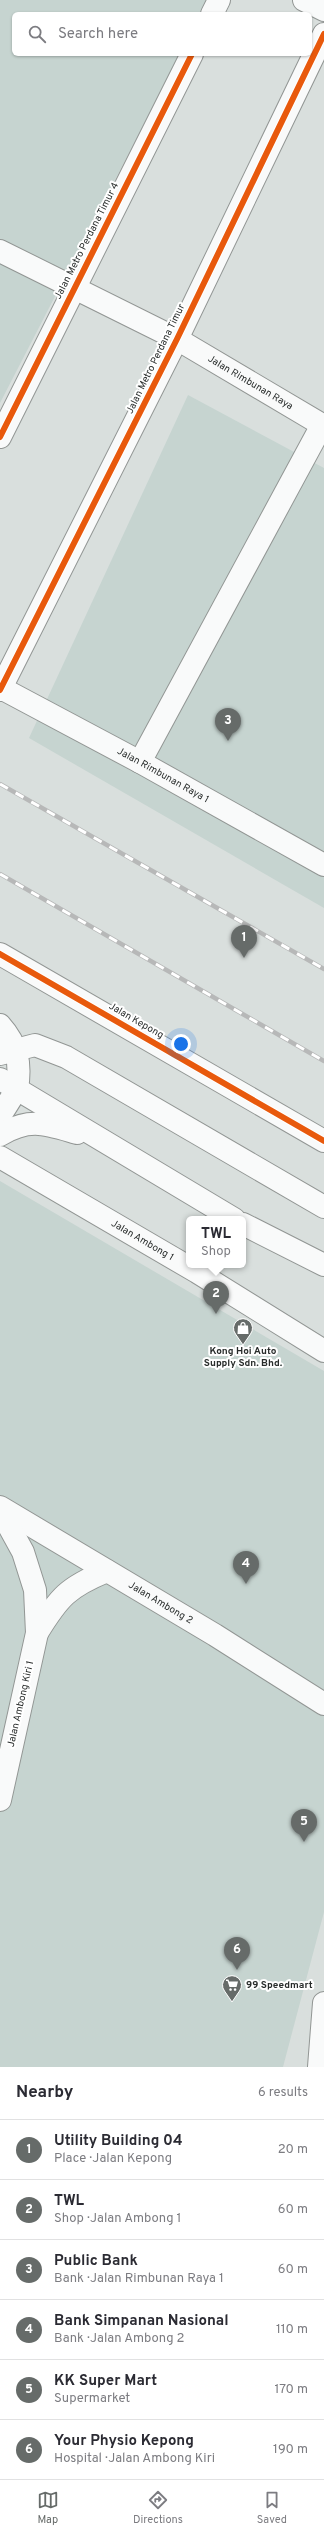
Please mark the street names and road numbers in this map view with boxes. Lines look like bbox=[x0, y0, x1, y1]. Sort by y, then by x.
street label: Jalan Metro Perdana Timur 4 bbox=[52, 180, 122, 302]
street label: Jalan Metro Perdana Timur bbox=[124, 302, 188, 416]
street label: Jalan Rimbunan Raya bbox=[205, 352, 295, 413]
street label: Jalan Rimbunan Raya 1 bbox=[115, 745, 211, 806]
street label: Jalan Kepong bbox=[106, 1000, 166, 1042]
street label: Jalan Ambong 1 bbox=[109, 1217, 176, 1264]
street label: Jalan Ambong 2 bbox=[126, 1578, 195, 1627]
street label: Jalan Ambong Kiri 1 bbox=[5, 1660, 37, 1748]

